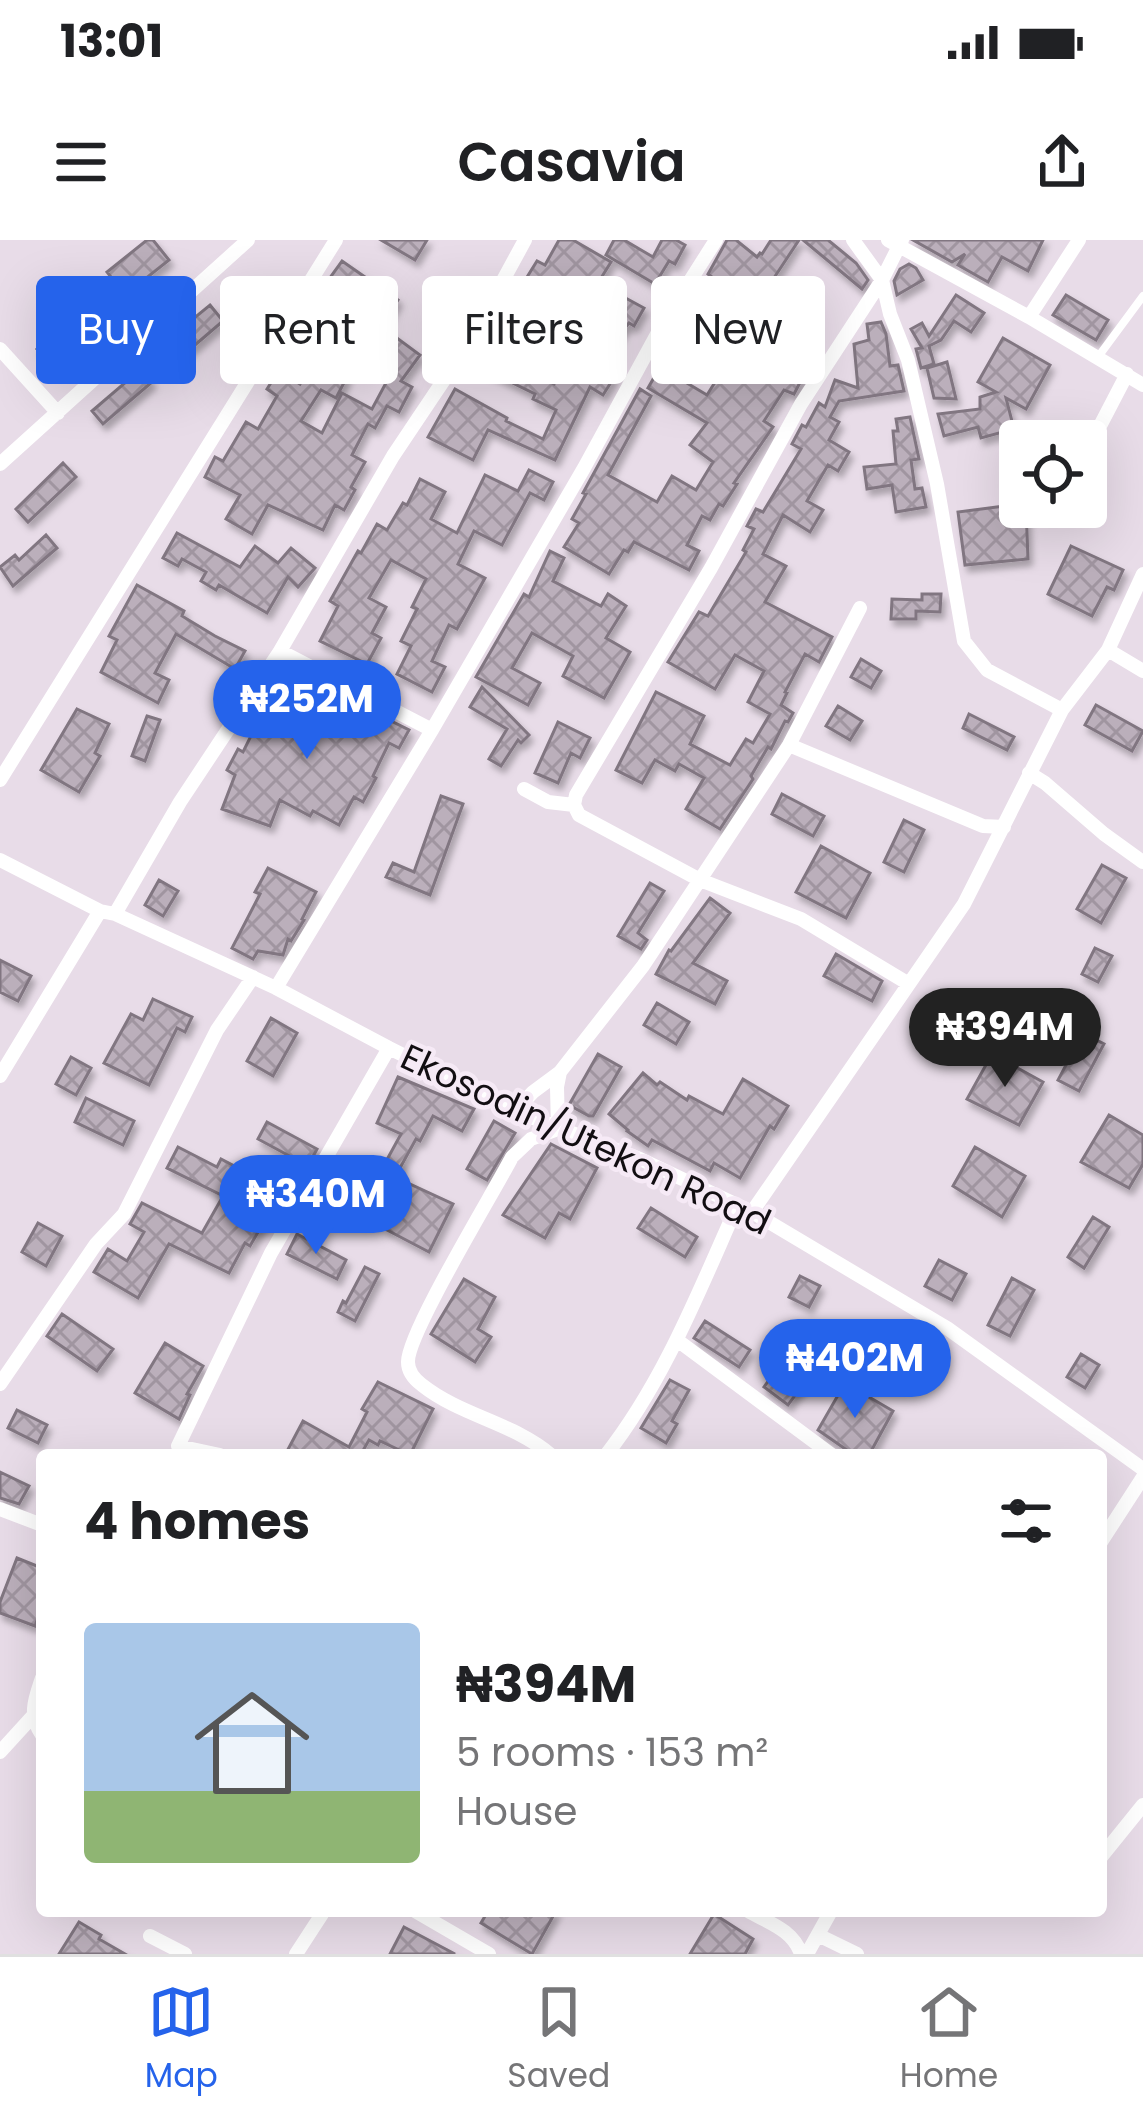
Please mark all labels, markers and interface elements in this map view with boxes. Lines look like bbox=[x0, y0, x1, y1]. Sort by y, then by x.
text: 13:01 bbox=[60, 10, 163, 73]
text: Casavia bbox=[457, 124, 686, 200]
icon: menu bbox=[48, 129, 114, 195]
icon: share bbox=[1029, 129, 1095, 195]
chip: Buy bbox=[36, 276, 196, 384]
chip: Rent bbox=[220, 276, 398, 384]
chip: Filters bbox=[422, 276, 627, 384]
chip: New bbox=[651, 276, 825, 384]
map controls bbox=[999, 420, 1107, 528]
button: locate bbox=[999, 420, 1107, 528]
pin: ₦252M bbox=[223, 660, 391, 762]
text: ₦252M bbox=[240, 671, 374, 726]
pin: ₦394M bbox=[921, 988, 1089, 1090]
text: ₦394M bbox=[936, 999, 1074, 1054]
street label: Ekosodin/Utekon Road bbox=[392, 1031, 779, 1248]
pin: ₦340M bbox=[232, 1155, 400, 1257]
text: ₦340M bbox=[246, 1166, 386, 1221]
pin: ₦402M bbox=[771, 1319, 939, 1421]
text: ₦402M bbox=[786, 1330, 924, 1385]
text: 4 homes bbox=[84, 1485, 310, 1557]
icon: filters bbox=[993, 1488, 1059, 1554]
text: ₦394M bbox=[456, 1648, 636, 1720]
icon: home bbox=[180, 1671, 324, 1815]
text: 5 rooms · 153 m² bbox=[456, 1725, 768, 1780]
text: House bbox=[456, 1784, 577, 1839]
tab: Map bbox=[145, 1979, 218, 2101]
tab: Saved bbox=[507, 1979, 610, 2101]
tab: Home bbox=[900, 1979, 998, 2101]

